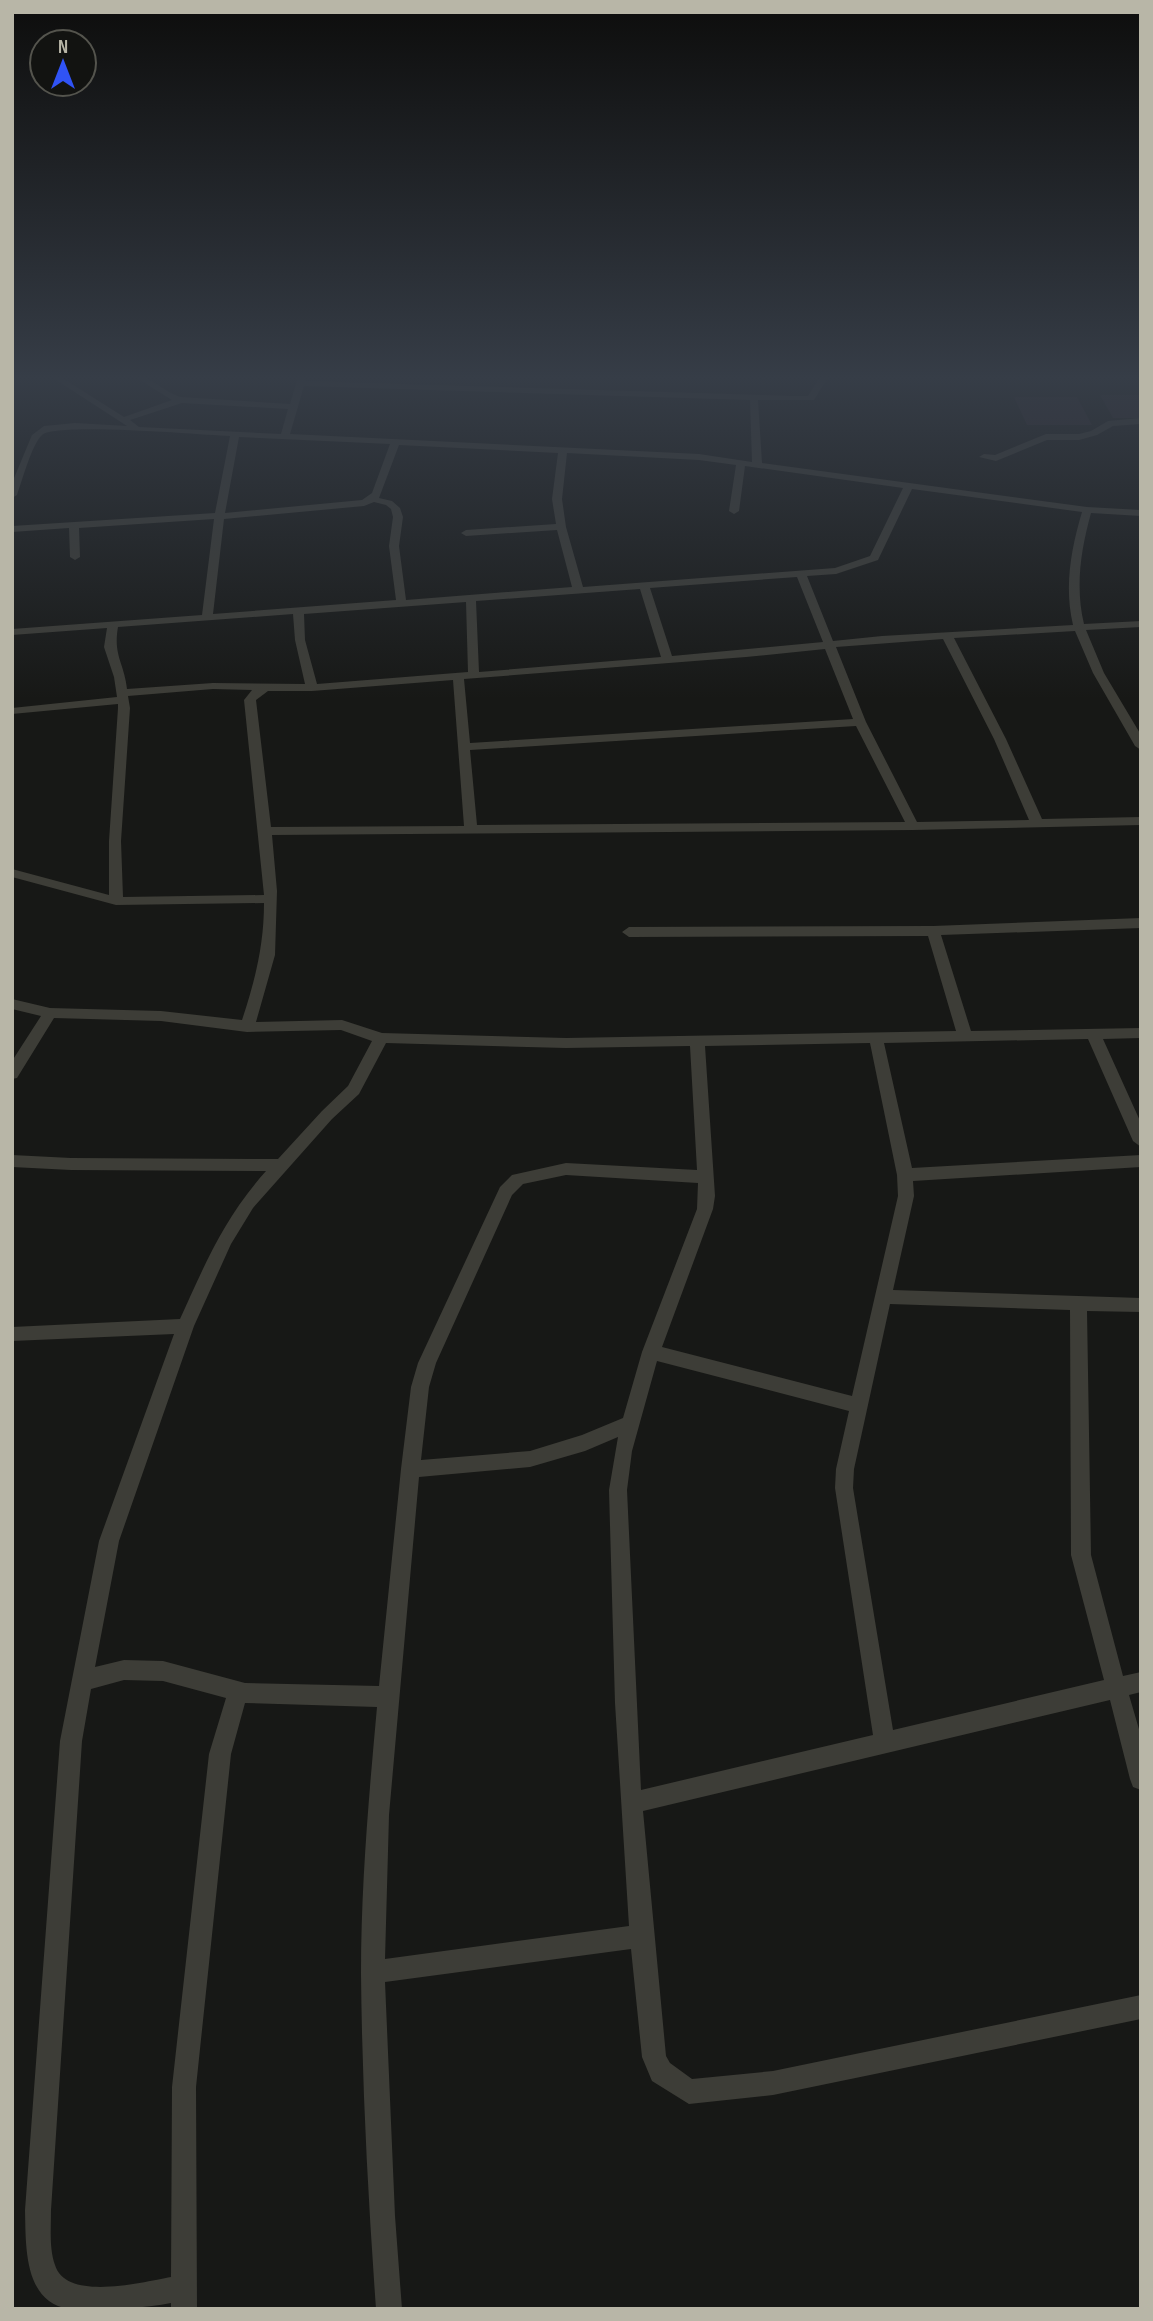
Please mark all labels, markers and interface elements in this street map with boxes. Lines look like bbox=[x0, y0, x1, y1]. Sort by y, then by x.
north arrow bbox=[28, 28, 98, 98]
text: N bbox=[58, 36, 68, 59]

